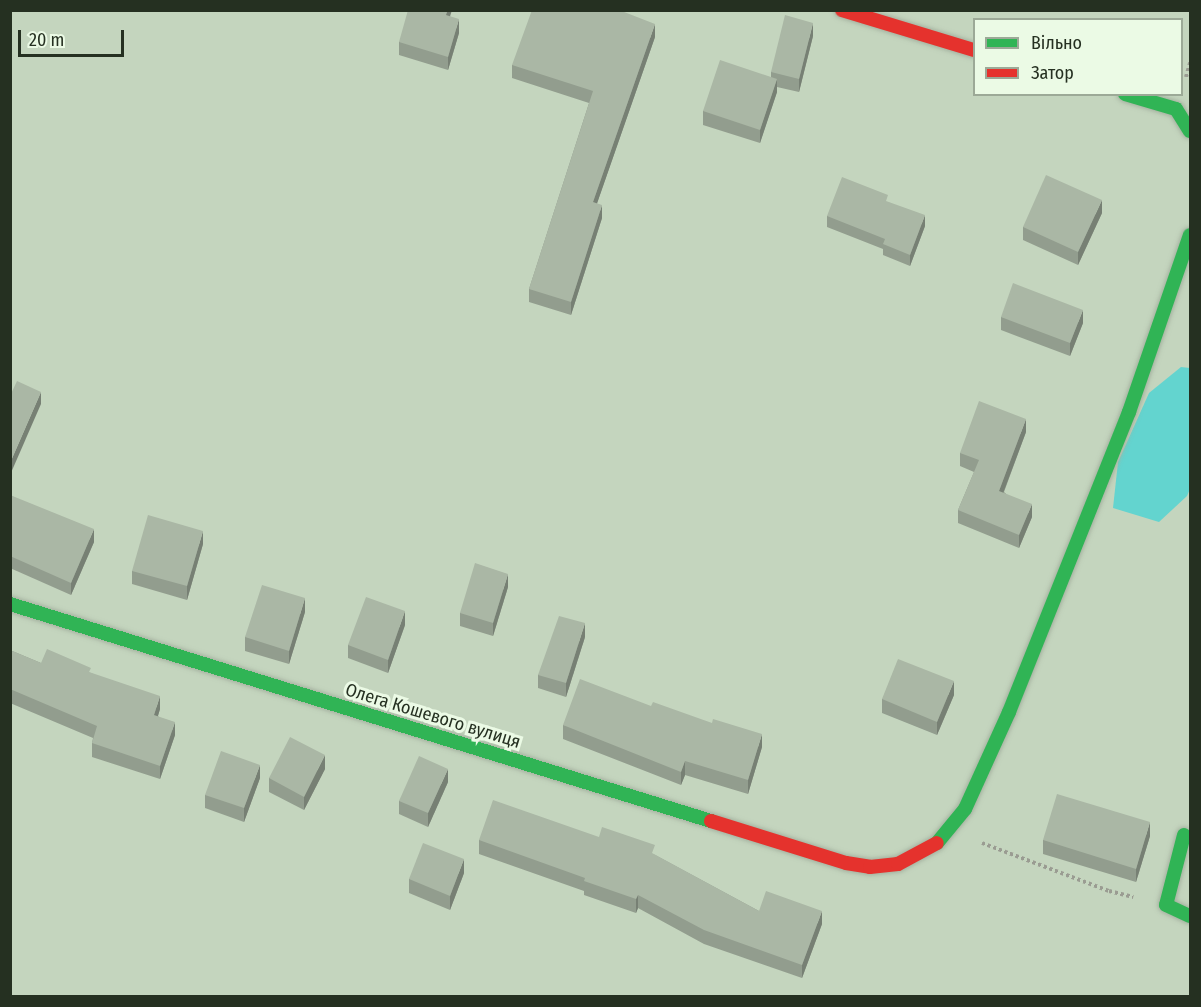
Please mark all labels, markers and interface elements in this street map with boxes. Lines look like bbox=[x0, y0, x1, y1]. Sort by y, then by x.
scale bar bbox=[21, 18, 128, 56]
legend bbox=[973, 18, 1183, 96]
text: 20 m bbox=[29, 29, 64, 51]
text: Вільно bbox=[1031, 32, 1082, 54]
text: Затор bbox=[1031, 62, 1074, 84]
street label: Олега Кошевого вулиця bbox=[343, 679, 523, 753]

